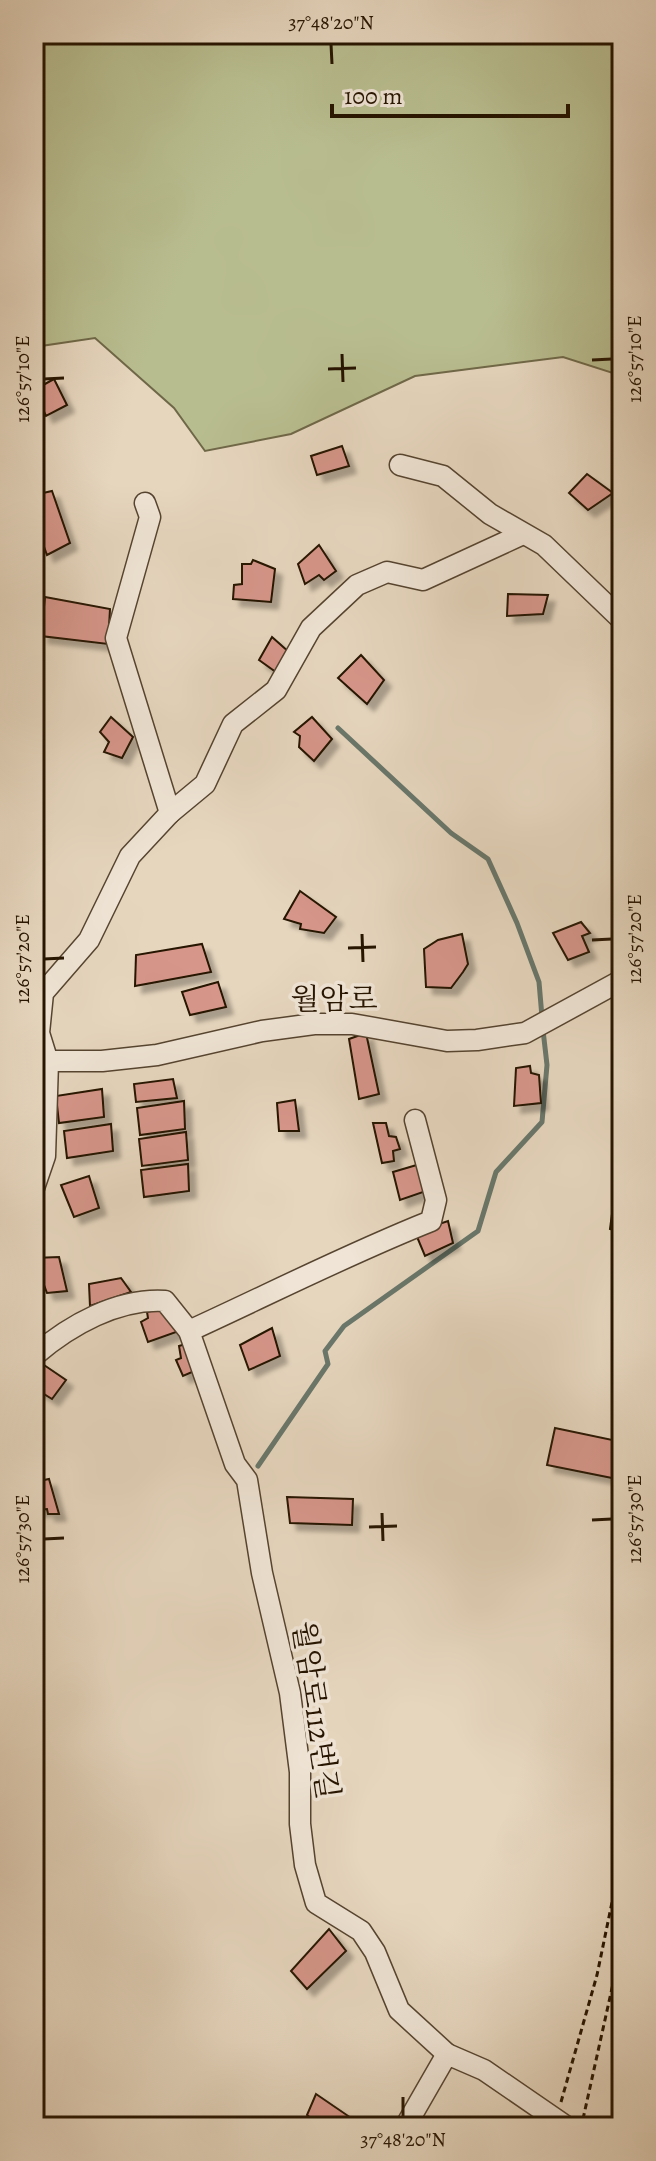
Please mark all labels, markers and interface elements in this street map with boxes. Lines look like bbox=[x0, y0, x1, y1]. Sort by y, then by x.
text: 37°48'20"N bbox=[288, 9, 374, 36]
scale bar bbox=[332, 68, 568, 118]
text: 100 m bbox=[344, 80, 403, 112]
text: 126°57'10"E bbox=[621, 315, 648, 403]
text: 126°57'10"E bbox=[9, 335, 36, 423]
text: 126°57'20"E bbox=[621, 894, 648, 984]
text: 126°57'20"E bbox=[9, 914, 36, 1004]
street label: 월암로 bbox=[291, 979, 377, 1019]
text: 126°57'30"E bbox=[621, 1475, 648, 1563]
text: 126°57'30"E bbox=[9, 1495, 36, 1583]
street label: 월암로112번길 bbox=[284, 1618, 348, 1802]
text: 37°48'20"N bbox=[360, 2126, 446, 2153]

